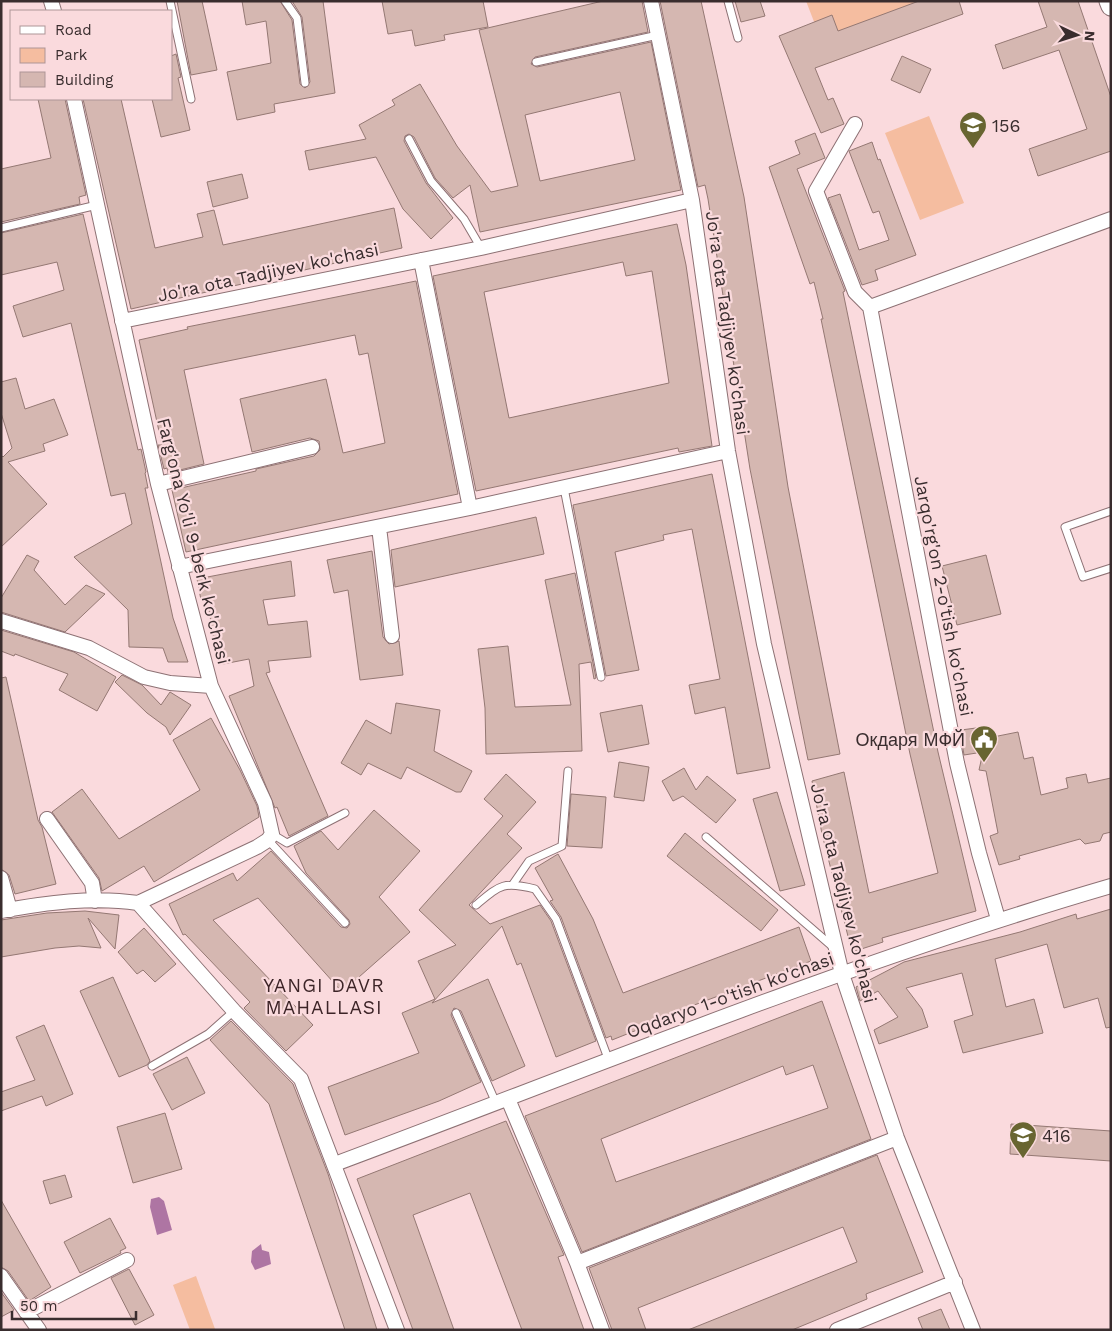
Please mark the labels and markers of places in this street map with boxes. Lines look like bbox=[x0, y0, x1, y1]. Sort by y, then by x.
school or university icon: 156 bbox=[958, 110, 988, 149]
place label: 156 bbox=[992, 115, 1020, 136]
public building icon: Окдаря МФЙ bbox=[969, 724, 999, 763]
place label: Окдаря МФЙ bbox=[856, 729, 965, 750]
school or university icon: 416 bbox=[1008, 1120, 1038, 1159]
place label: 416 bbox=[1042, 1125, 1071, 1146]

